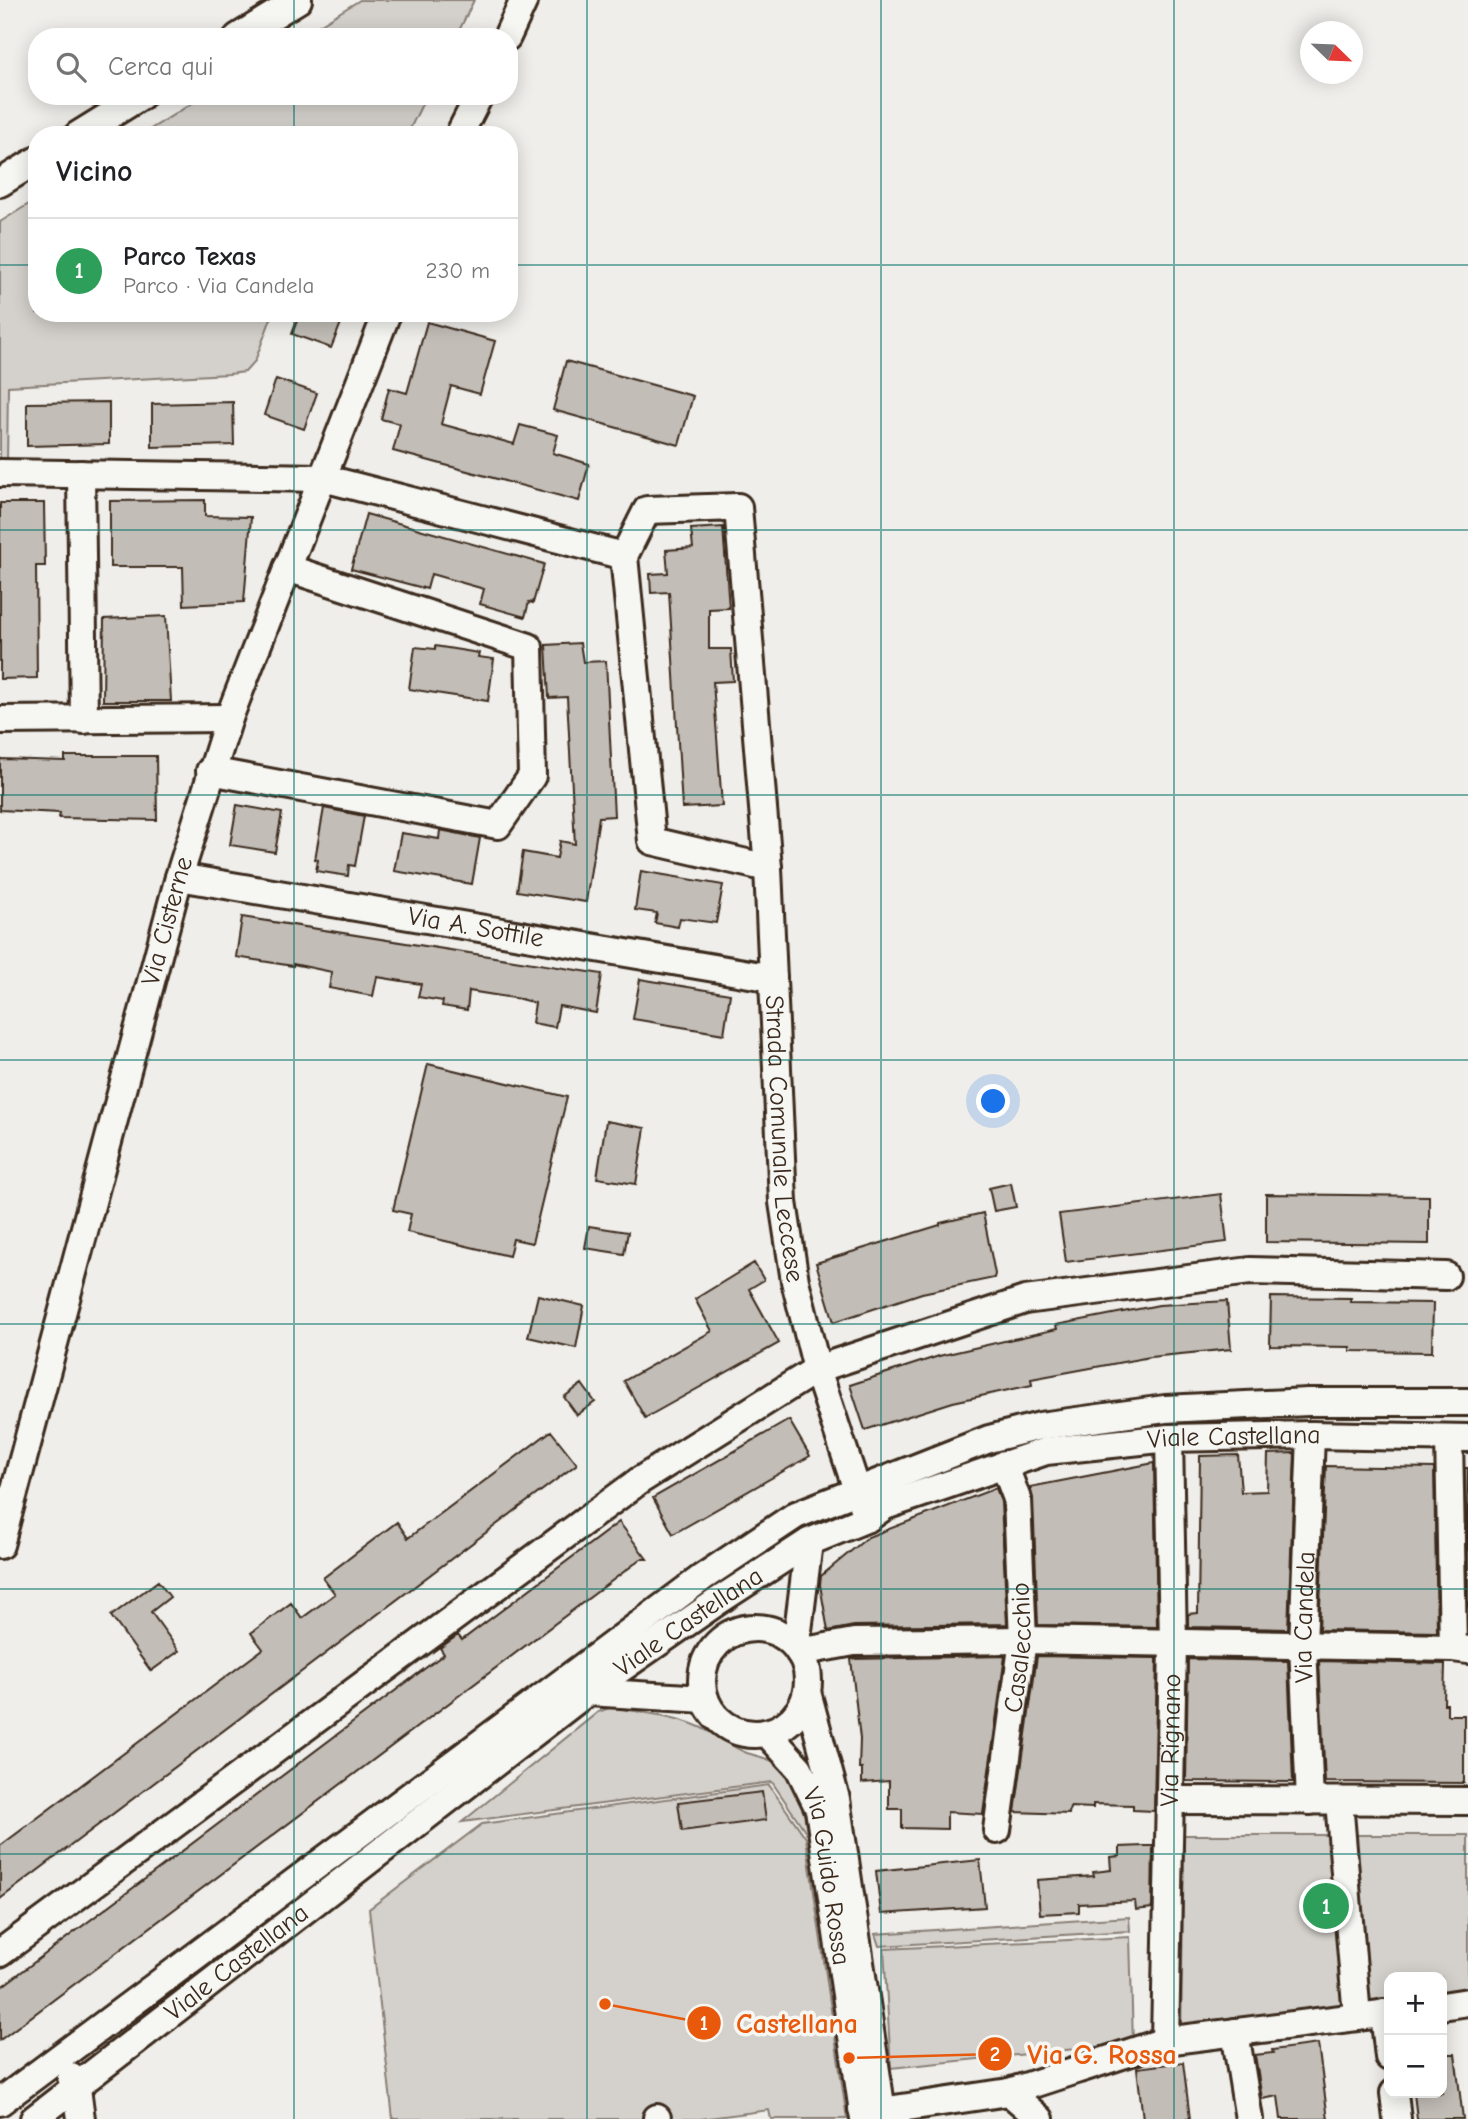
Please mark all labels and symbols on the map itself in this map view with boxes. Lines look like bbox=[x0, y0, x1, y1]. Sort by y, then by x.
north arrow bbox=[1300, 21, 1363, 84]
street label: Via Cisterne bbox=[136, 853, 199, 989]
street label: Via A. Sottile bbox=[406, 901, 546, 954]
street label: Strada Comunale Leccese bbox=[759, 994, 810, 1284]
your location bbox=[976, 1084, 1010, 1118]
street label: Viale Castellana bbox=[1146, 1420, 1321, 1455]
street label: Via Candela bbox=[1288, 1551, 1322, 1684]
street label: Viale Castellana bbox=[609, 1561, 768, 1683]
street label: Casalecchio bbox=[998, 1582, 1038, 1715]
street label: Via Rignano bbox=[1155, 1673, 1187, 1807]
street label: Via Guido Rossa bbox=[796, 1783, 857, 1967]
pin: 1 bbox=[1303, 1880, 1349, 1932]
street label: Viale Castellana bbox=[159, 1898, 314, 2027]
callout: Castellana bbox=[687, 1998, 872, 2047]
text: Castellana bbox=[736, 2008, 858, 2040]
text: 1 bbox=[700, 2011, 708, 2035]
callout: Via G. Rossa bbox=[978, 2029, 1191, 2078]
text: Via G. Rossa bbox=[1027, 2039, 1177, 2071]
text: 2 bbox=[990, 2042, 1000, 2066]

